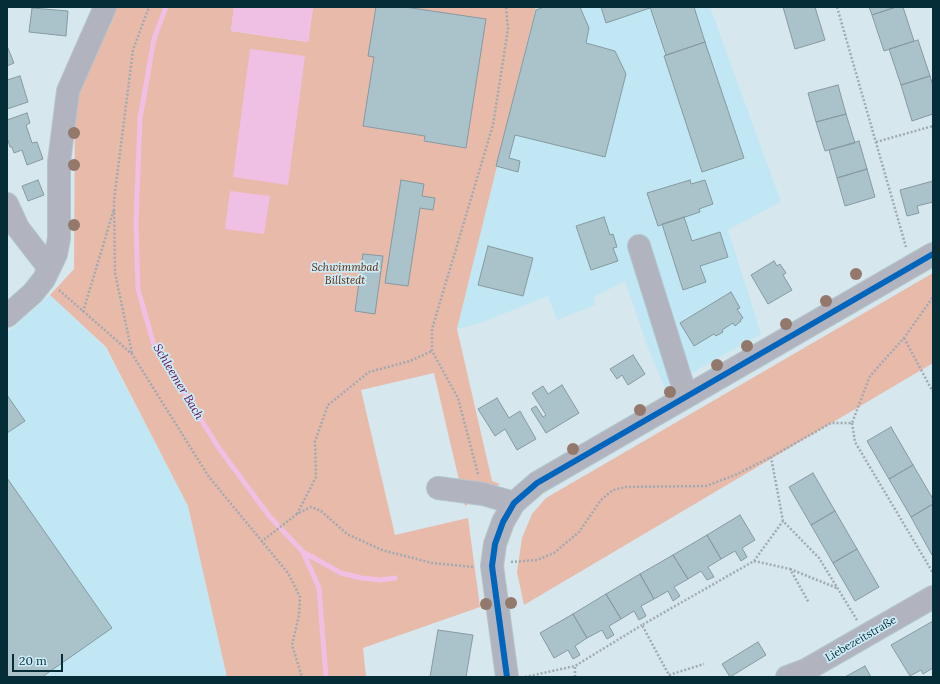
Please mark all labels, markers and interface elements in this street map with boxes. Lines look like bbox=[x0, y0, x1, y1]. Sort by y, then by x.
park label: Schwimmbad Billstedt bbox=[311, 261, 379, 287]
water label: Schleemer Bach bbox=[150, 342, 206, 422]
street label: Liebezeitstraße bbox=[823, 613, 899, 665]
scale bar bbox=[14, 646, 65, 672]
text: 20 m bbox=[19, 653, 47, 668]

